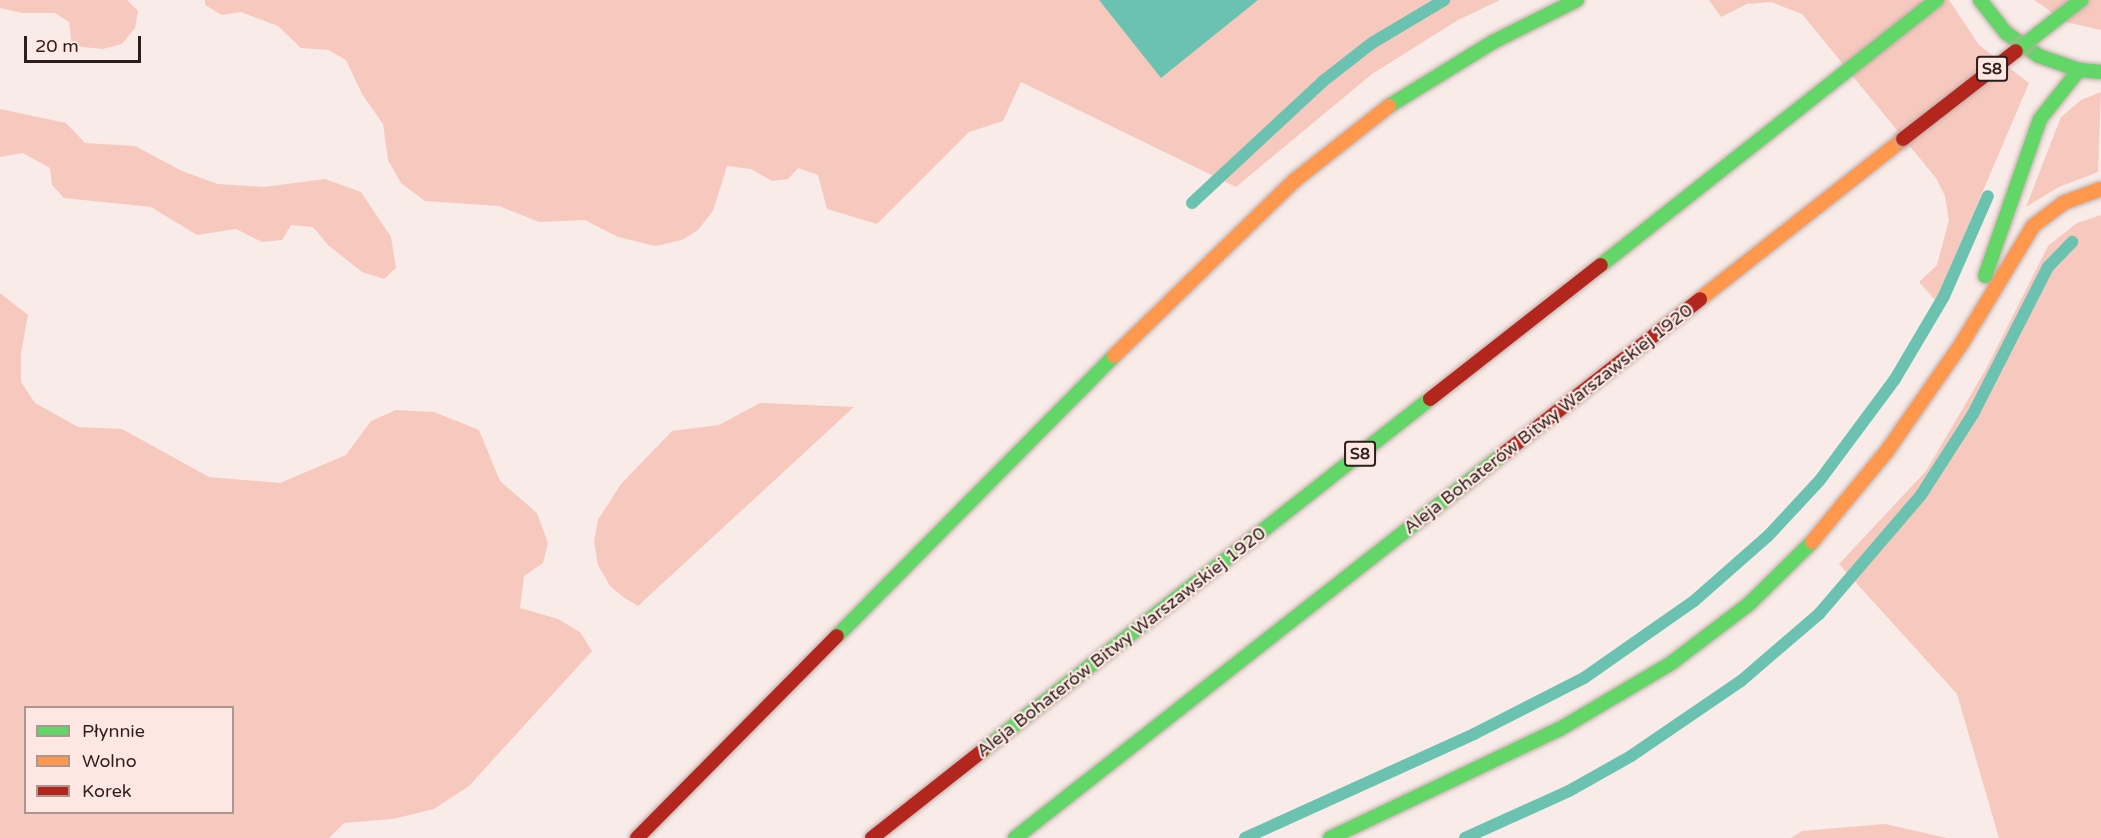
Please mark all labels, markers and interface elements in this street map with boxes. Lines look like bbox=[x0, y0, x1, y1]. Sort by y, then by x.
scale bar bbox=[27, 24, 144, 62]
text: 20 m bbox=[35, 35, 79, 57]
road number: S8 bbox=[1976, 56, 2008, 82]
street label: Aleja Bohaterów Bitwy Warszawskiej 1920 bbox=[1399, 299, 1697, 539]
road number: S8 bbox=[1344, 441, 1376, 467]
street label: Aleja Bohaterów Bitwy Warszawskiej 1920 bbox=[972, 522, 1270, 762]
legend bbox=[24, 706, 234, 814]
text: Płynnie bbox=[82, 720, 145, 742]
text: Wolno bbox=[82, 750, 137, 772]
text: Korek bbox=[82, 780, 132, 802]

